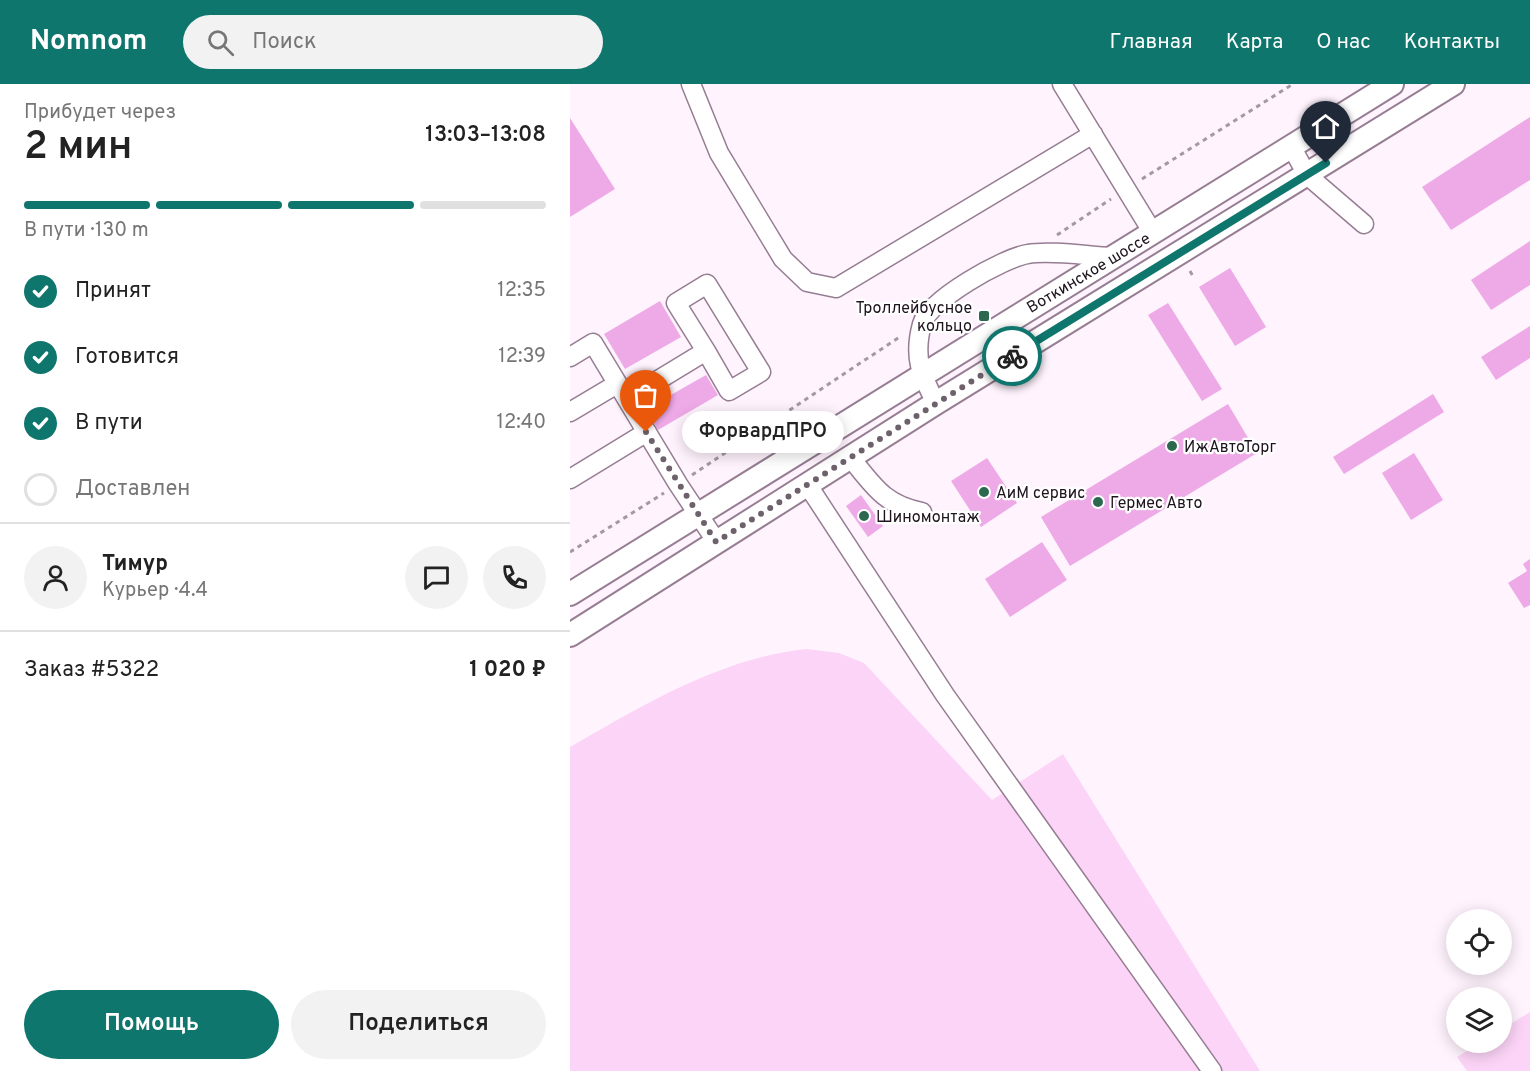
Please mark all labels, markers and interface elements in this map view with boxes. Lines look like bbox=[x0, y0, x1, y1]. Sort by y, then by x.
search box bbox=[183, 15, 603, 69]
text: Nomnom bbox=[30, 24, 147, 60]
icon: search bbox=[204, 26, 237, 59]
text: Поиск bbox=[252, 29, 317, 56]
text: Главная bbox=[1109, 29, 1193, 56]
text: Карта bbox=[1226, 29, 1283, 56]
text: О нас bbox=[1316, 29, 1371, 56]
text: Контакты bbox=[1404, 29, 1500, 56]
text: Прибудет через bbox=[24, 100, 176, 126]
pin bbox=[1300, 101, 1351, 163]
icon: home bbox=[1309, 110, 1342, 143]
text: 13:03–13:08 bbox=[425, 122, 546, 149]
text: 2 мин bbox=[24, 124, 132, 173]
text: В пути · 130 m bbox=[24, 218, 149, 244]
street label: Воткинское шоссе bbox=[1024, 229, 1154, 318]
icon: check bbox=[24, 275, 57, 308]
text: Принят bbox=[75, 278, 151, 305]
text: 12:35 bbox=[497, 278, 546, 304]
place label: Троллейбусное кольцо bbox=[855, 299, 972, 337]
marker: Троллейбусное кольцо bbox=[977, 309, 991, 323]
courier bbox=[982, 326, 1042, 386]
icon: bike bbox=[996, 340, 1029, 373]
icon: check bbox=[24, 341, 57, 374]
text: Готовится bbox=[75, 344, 179, 371]
text: 12:39 bbox=[498, 344, 546, 370]
pin bbox=[620, 370, 671, 432]
icon: bag bbox=[629, 379, 662, 412]
icon: check bbox=[24, 407, 57, 440]
text: В пути bbox=[75, 410, 143, 437]
text: 12:40 bbox=[497, 410, 546, 436]
callout: ФорвардПРО bbox=[682, 411, 844, 453]
text: ФорвардПРО bbox=[699, 419, 827, 445]
place label: ИжАвтоТорг bbox=[1184, 438, 1276, 458]
marker: ИжАвтоТорг bbox=[1165, 439, 1179, 453]
text: Доставлен bbox=[75, 476, 190, 503]
place label: АиМ сервис bbox=[996, 484, 1085, 504]
marker: АиМ сервис bbox=[977, 485, 991, 499]
place label: Гермес Авто bbox=[1110, 494, 1202, 514]
marker: Гермес Авто bbox=[1091, 495, 1105, 509]
place label: Шиномонтаж bbox=[876, 508, 980, 528]
marker: Шиномонтаж bbox=[857, 509, 871, 523]
button: person bbox=[24, 546, 87, 609]
button: chat bbox=[405, 546, 468, 609]
button: phone bbox=[483, 546, 546, 609]
text: Тимур bbox=[102, 551, 168, 578]
text: Курьер · 4.4 bbox=[102, 578, 208, 604]
text: Заказ #5322 bbox=[24, 657, 159, 684]
text: 1 020 ₽ bbox=[469, 657, 546, 684]
map controls bbox=[1446, 909, 1512, 1053]
button: locate bbox=[1446, 909, 1512, 975]
button: layers bbox=[1446, 987, 1512, 1053]
button: Помощь bbox=[24, 990, 279, 1059]
button: Поделиться bbox=[291, 990, 546, 1059]

